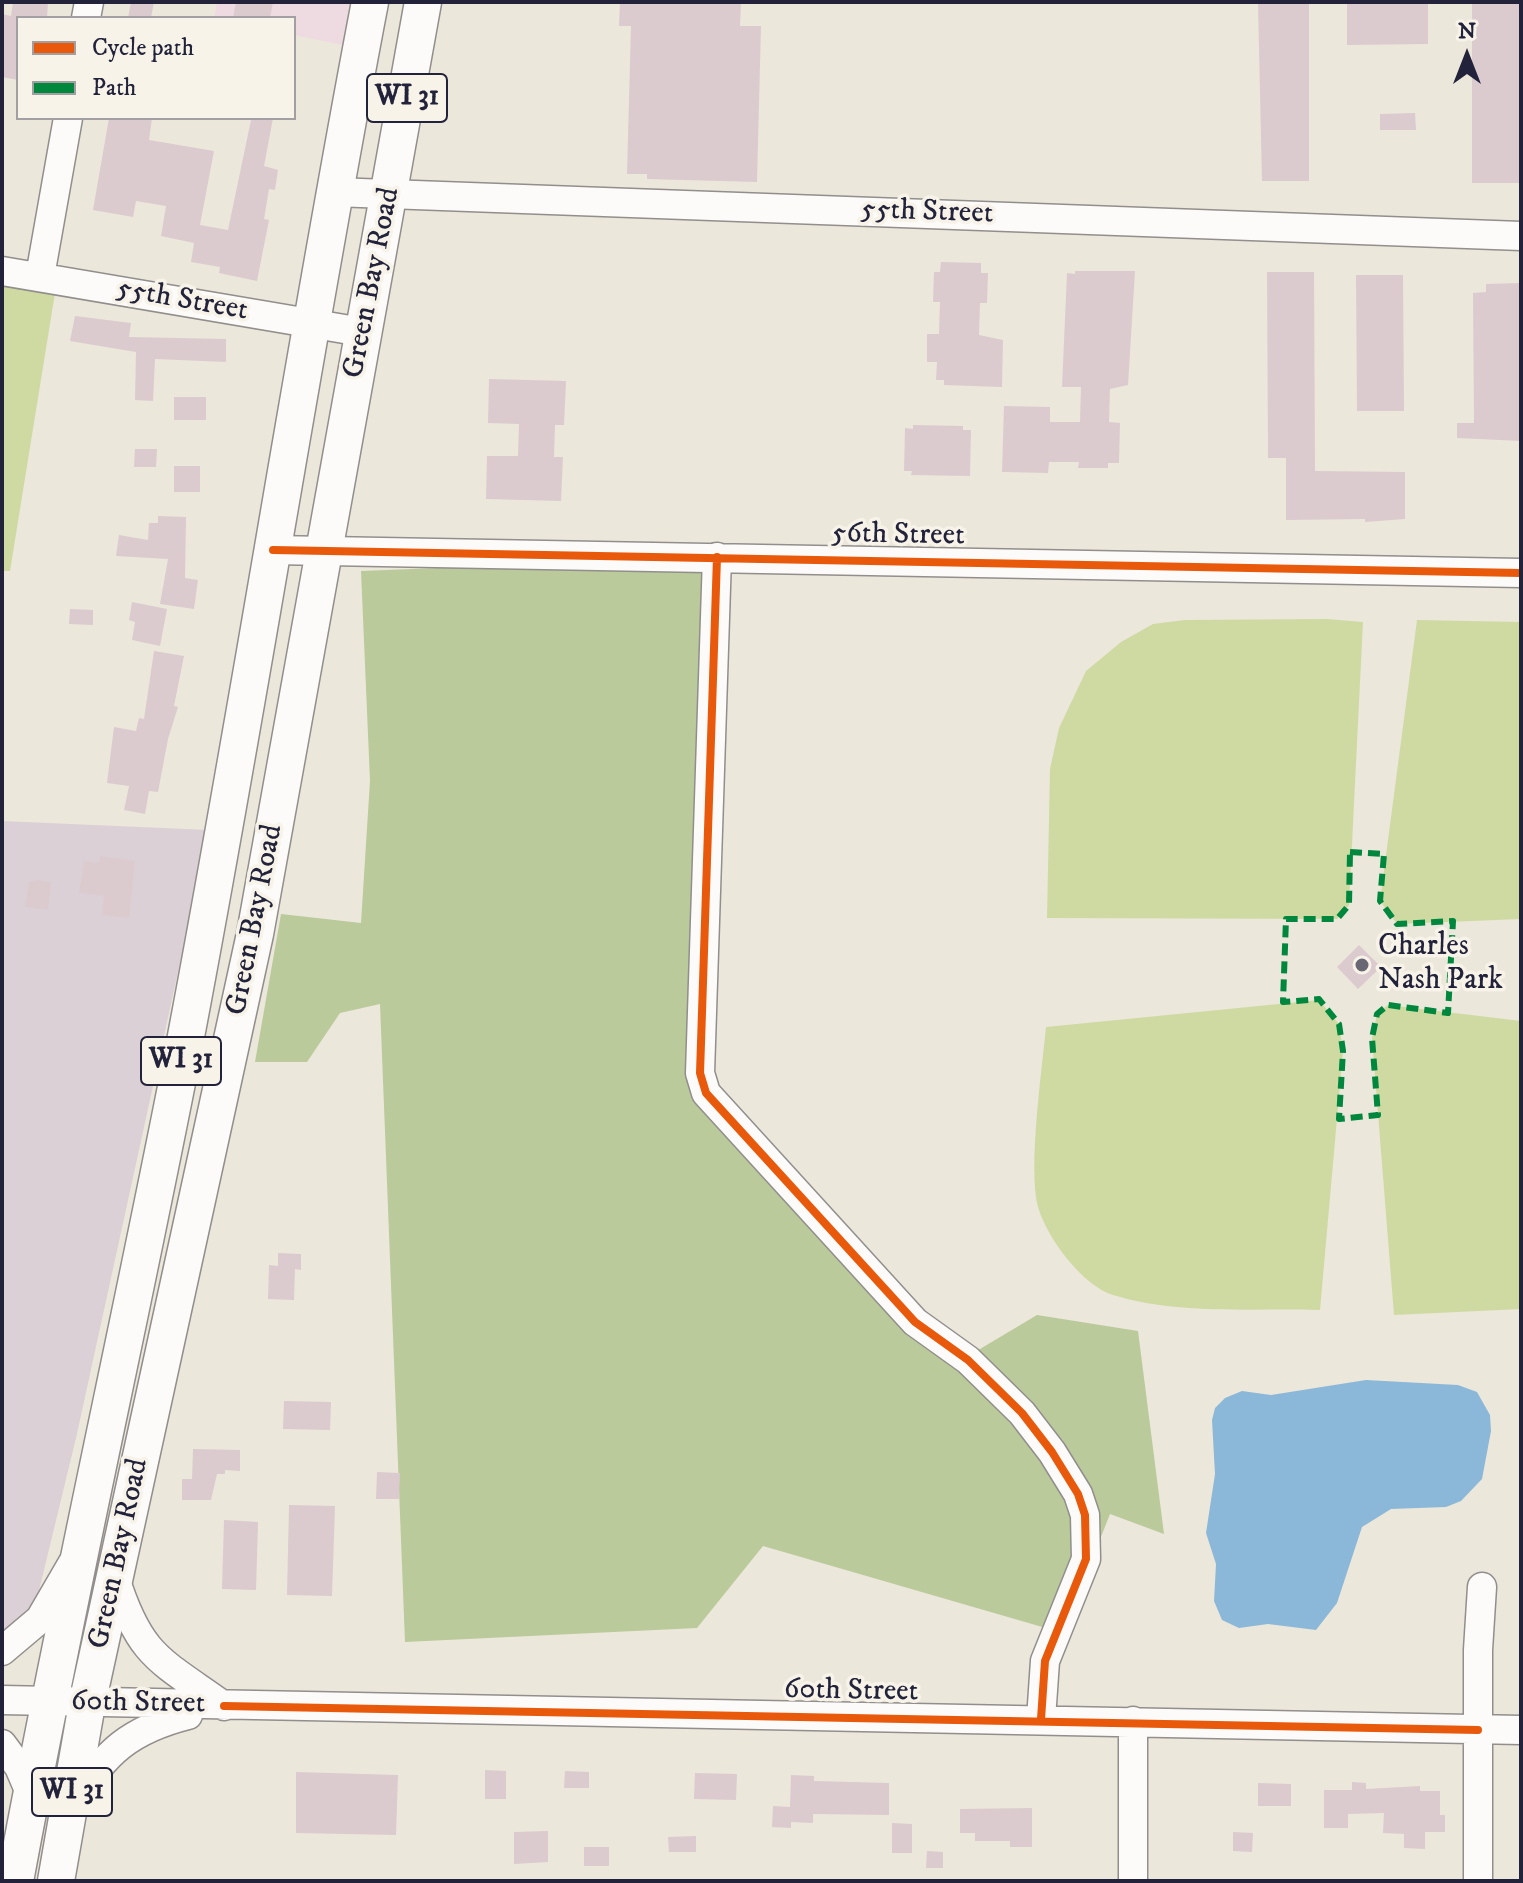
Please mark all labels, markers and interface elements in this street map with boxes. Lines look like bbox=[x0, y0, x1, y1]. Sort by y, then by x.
legend bbox=[16, 16, 296, 120]
north arrow bbox=[1427, 16, 1507, 96]
text: N bbox=[1458, 18, 1476, 45]
text: Cycle path bbox=[92, 33, 194, 63]
text: Path bbox=[92, 73, 136, 103]
road number: WI 31 bbox=[367, 74, 447, 122]
street label: Green Bay Road bbox=[337, 185, 409, 381]
street label: 55th Street bbox=[860, 193, 994, 233]
street label: 55th Street bbox=[114, 272, 250, 330]
street label: 56th Street bbox=[831, 517, 965, 555]
street label: Green Bay Road bbox=[220, 822, 292, 1018]
place label: Charles Nash Park bbox=[1378, 930, 1503, 1000]
marker: Charles Nash Park bbox=[1353, 956, 1371, 974]
road number: WI 31 bbox=[141, 1037, 221, 1085]
street label: Green Bay Road bbox=[82, 1456, 158, 1652]
street label: 60th Street bbox=[783, 1673, 919, 1711]
street label: 60th Street bbox=[70, 1685, 206, 1723]
road number: WI 31 bbox=[32, 1768, 112, 1816]

